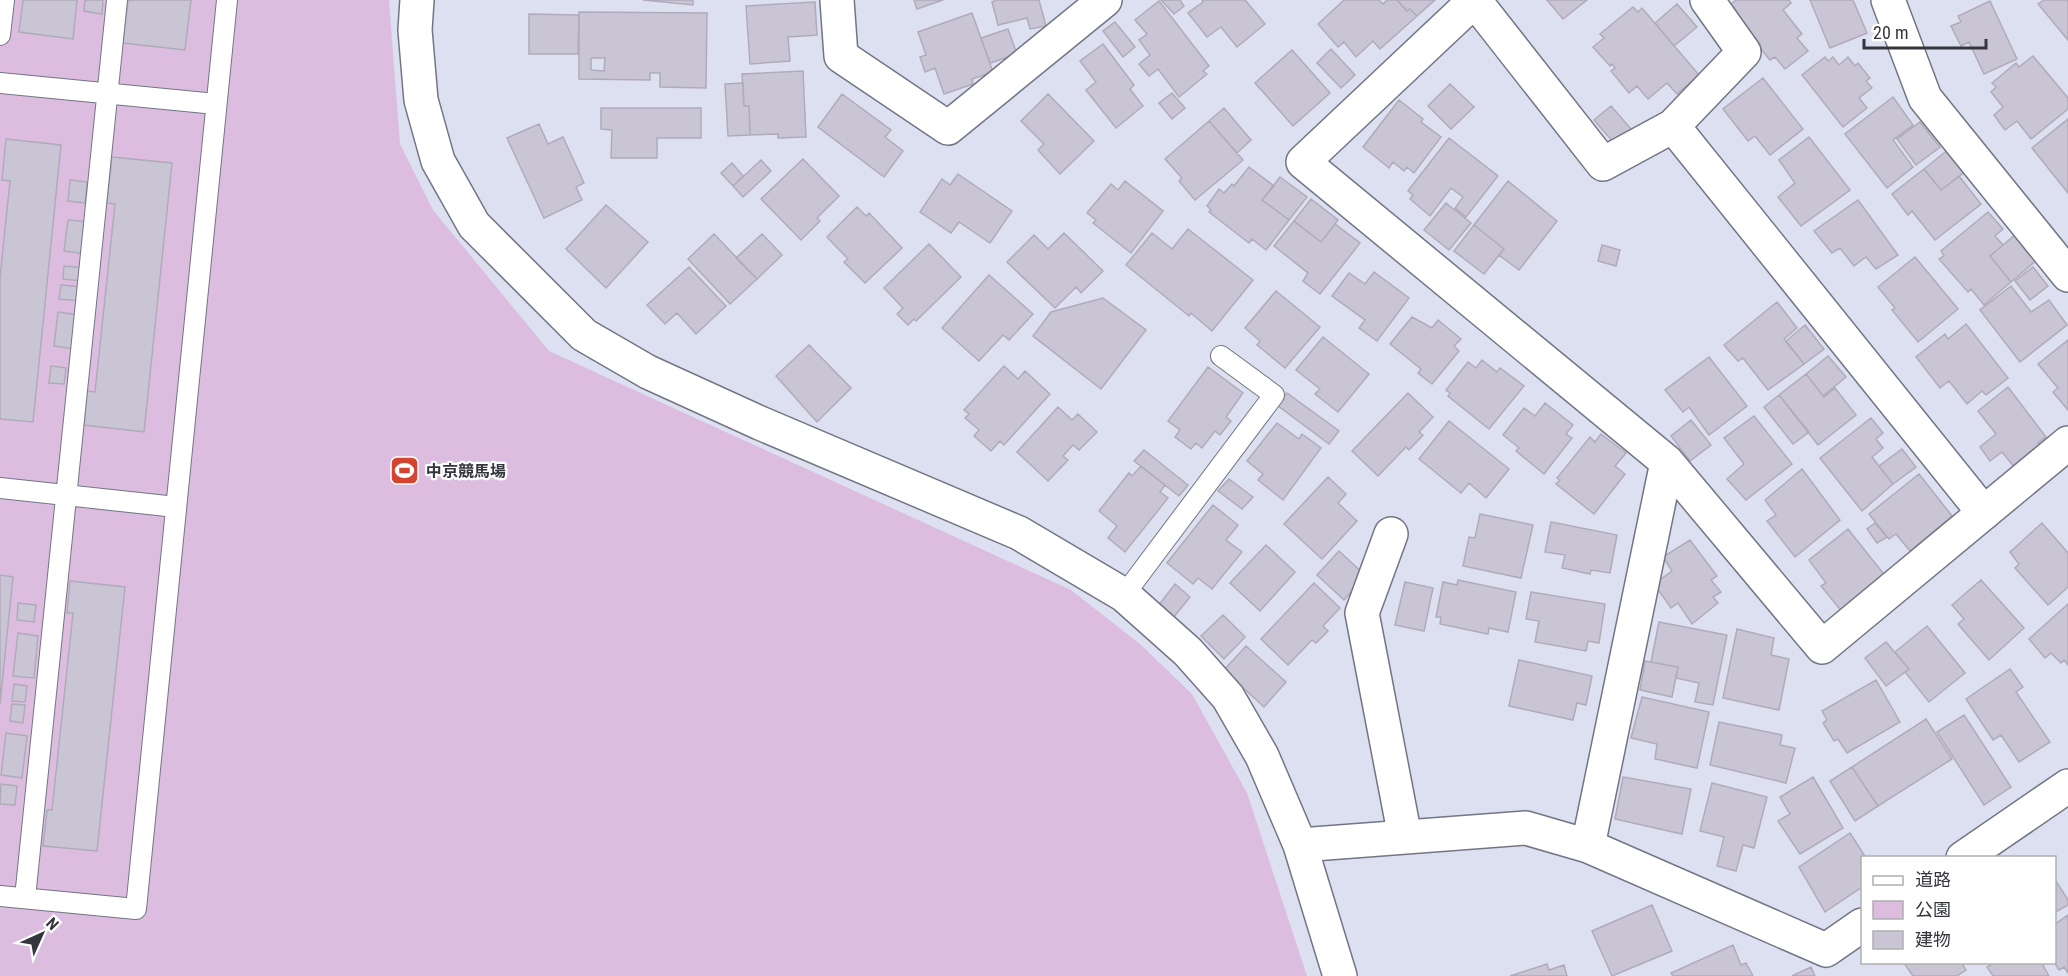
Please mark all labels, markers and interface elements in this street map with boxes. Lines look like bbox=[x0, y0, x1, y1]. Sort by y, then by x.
scale bar bbox=[1864, 12, 1986, 50]
text: 20 m bbox=[1873, 22, 1908, 43]
sports icon: 中京競馬場 bbox=[389, 455, 421, 487]
place label: 中京競馬場 bbox=[426, 462, 506, 481]
legend bbox=[1861, 856, 2056, 964]
text: 道路 bbox=[1915, 869, 1951, 890]
text: 公園 bbox=[1915, 899, 1951, 920]
north arrow bbox=[12, 904, 72, 964]
text: N bbox=[42, 914, 62, 934]
text: 建物 bbox=[1915, 929, 1951, 950]

